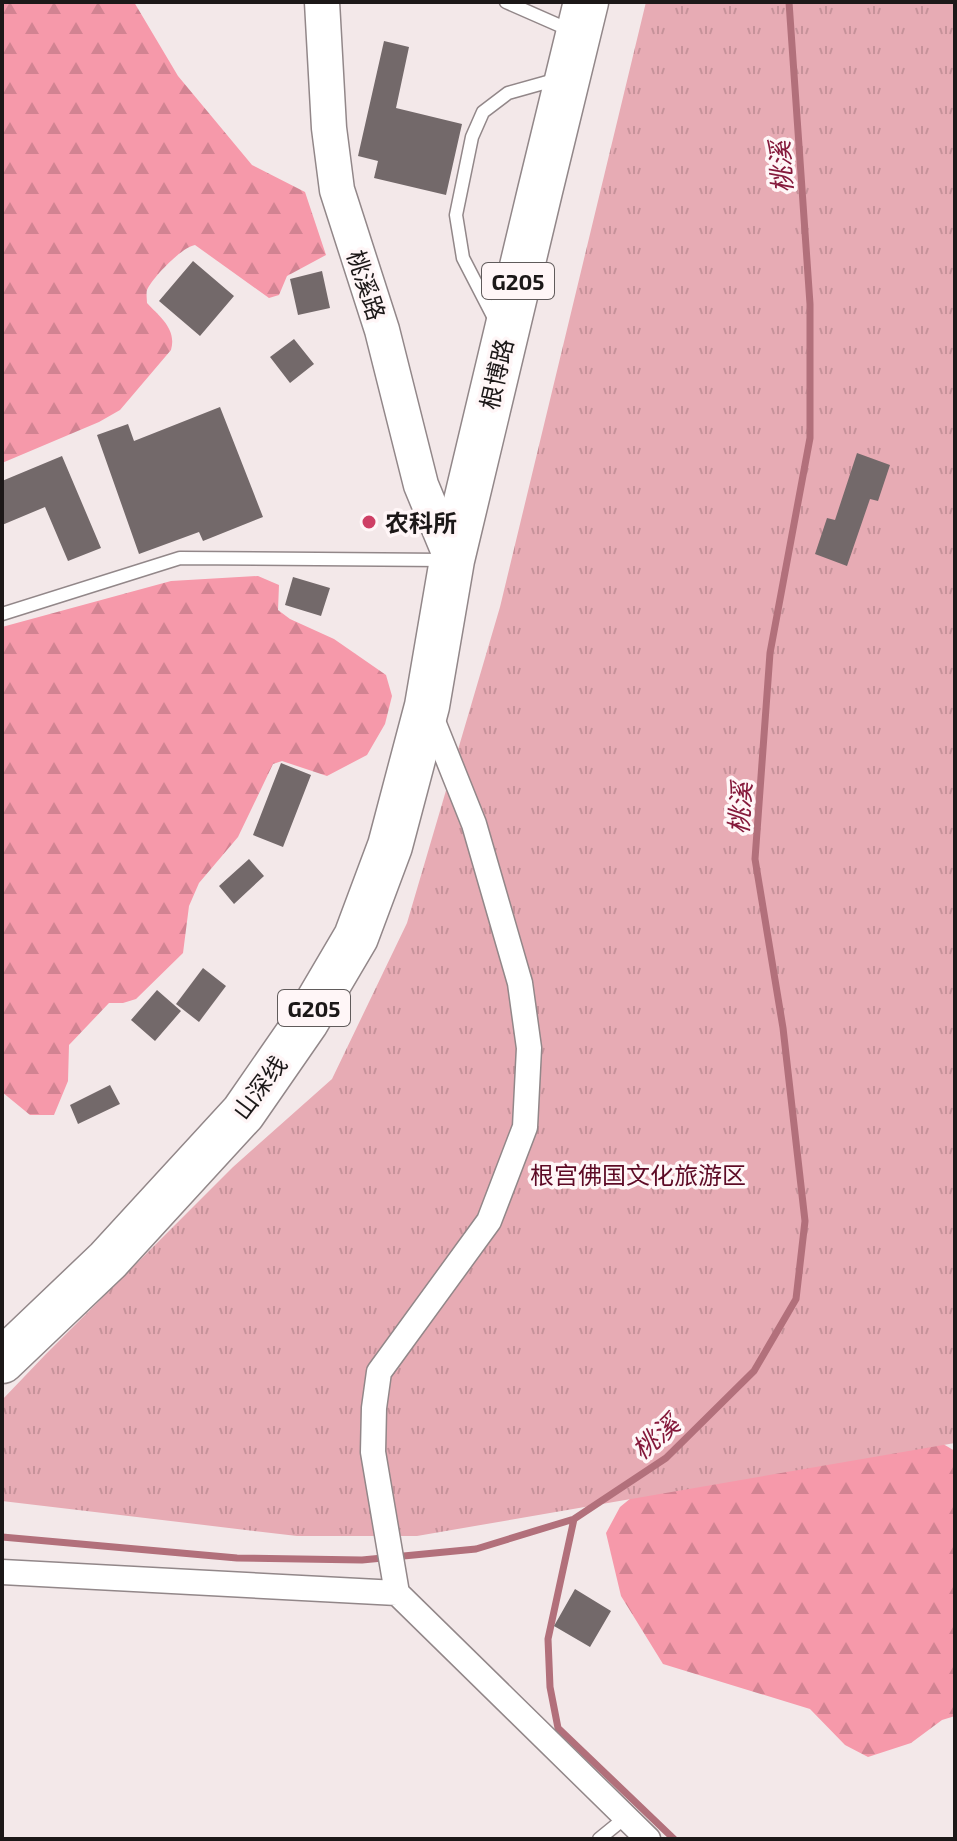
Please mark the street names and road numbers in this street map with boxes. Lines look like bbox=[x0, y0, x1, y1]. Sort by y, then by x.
street label: 桃溪路 bbox=[342, 246, 392, 324]
road number: G205 bbox=[482, 263, 554, 299]
street label: 根博路 bbox=[474, 336, 518, 412]
road number: G205 bbox=[278, 990, 350, 1026]
street label: 山深线 bbox=[226, 1050, 292, 1124]

